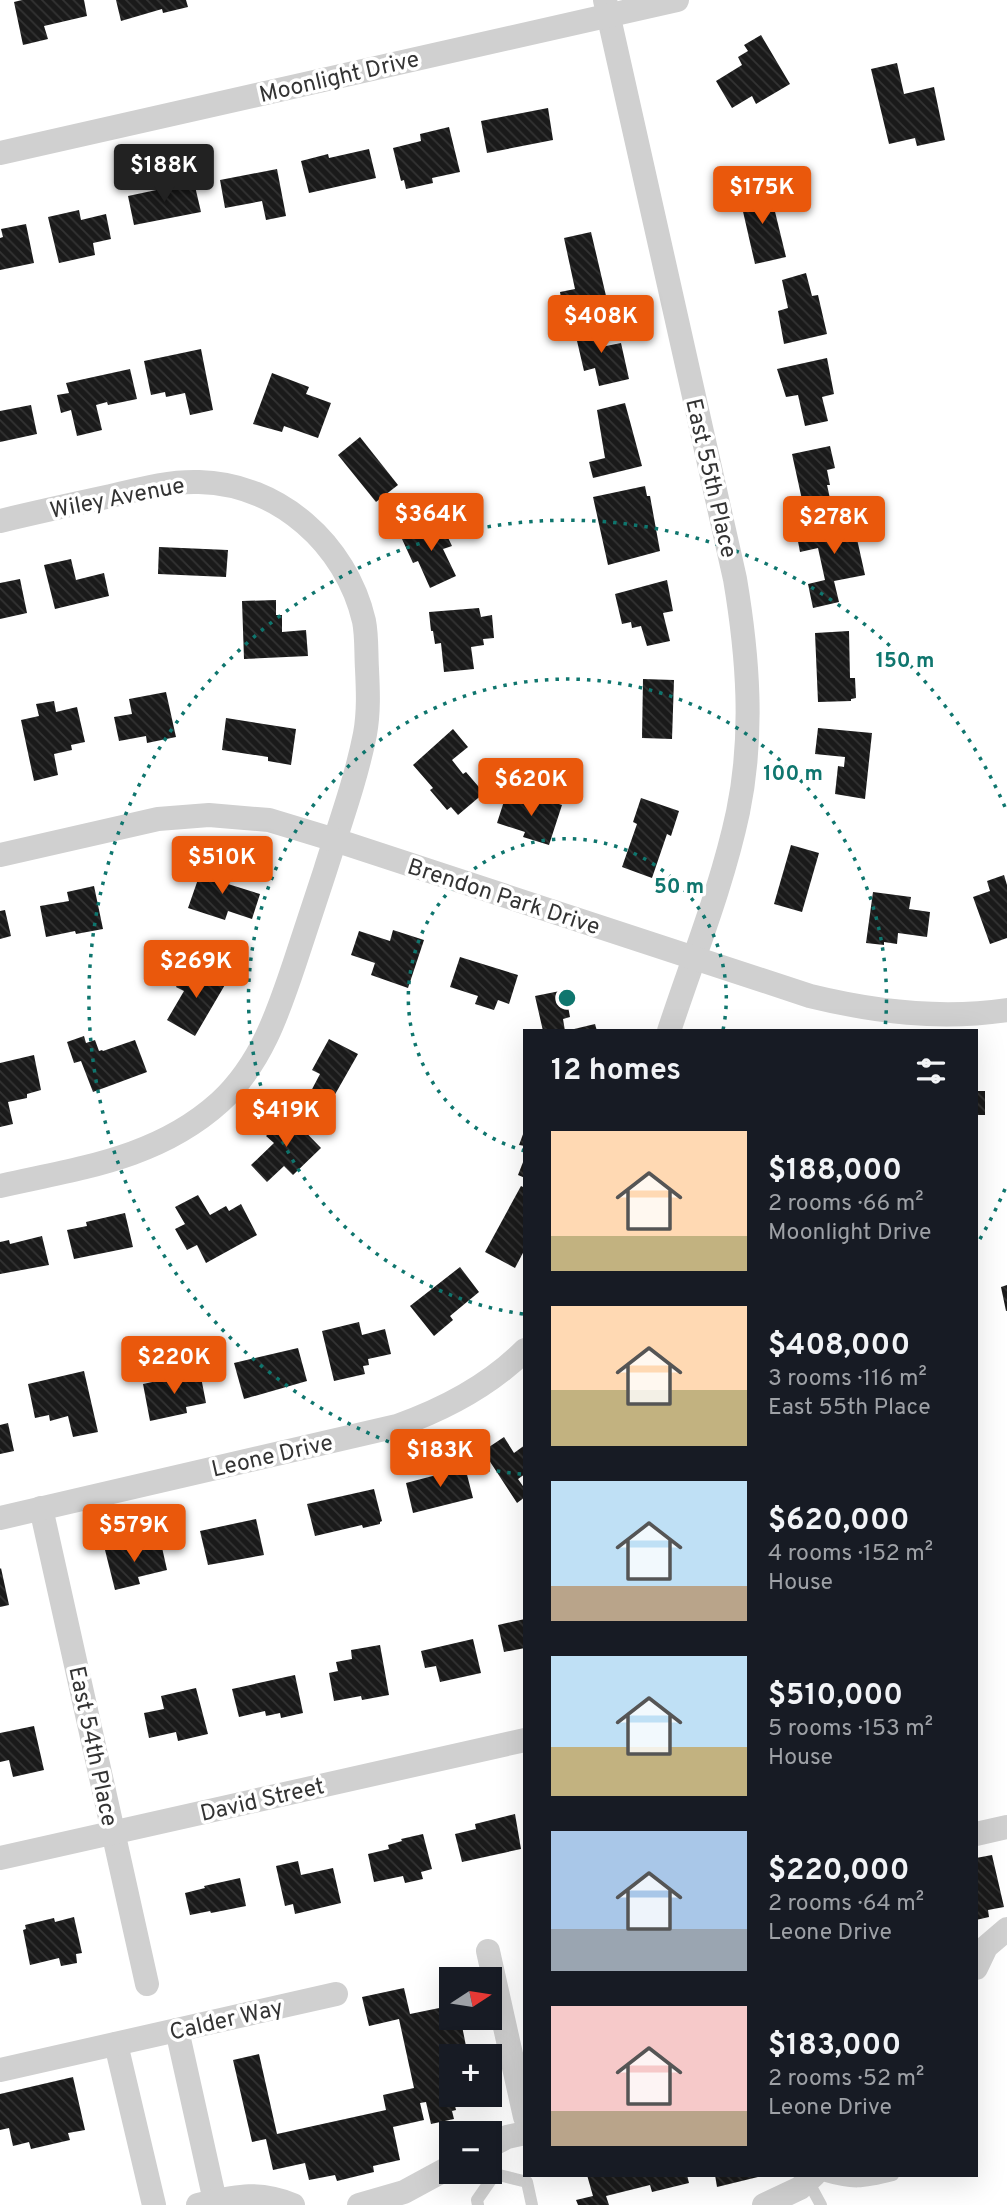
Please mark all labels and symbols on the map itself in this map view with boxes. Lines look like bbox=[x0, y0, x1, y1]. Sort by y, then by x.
street label: Moonlight Drive bbox=[257, 46, 422, 111]
pin: $188K bbox=[115, 144, 213, 204]
pin: $175K bbox=[713, 166, 811, 226]
pin: $408K bbox=[552, 296, 650, 355]
street label: East 55th Place bbox=[677, 396, 742, 561]
street label: Wiley Avenue bbox=[48, 472, 187, 527]
pin: $364K bbox=[382, 494, 480, 553]
pin: $278K bbox=[785, 496, 883, 556]
text: 150 m bbox=[876, 648, 934, 675]
pin: $620K bbox=[482, 758, 580, 818]
text: 100 m bbox=[763, 761, 823, 788]
pin: $510K bbox=[173, 836, 271, 896]
street label: Brendon Park Drive bbox=[403, 854, 603, 943]
text: 50 m bbox=[654, 874, 704, 901]
pin: $269K bbox=[147, 940, 245, 1000]
centre of rings bbox=[555, 986, 579, 1010]
pin: $419K bbox=[237, 1090, 335, 1149]
pin: $220K bbox=[125, 1336, 223, 1396]
street label: Leone Drive bbox=[209, 1429, 336, 1486]
pin: $183K bbox=[391, 1430, 489, 1489]
pin: $579K bbox=[85, 1504, 183, 1564]
street label: East 54th Place bbox=[60, 1664, 123, 1829]
street label: David Street bbox=[198, 1773, 327, 1830]
north arrow bbox=[439, 1967, 502, 2030]
street label: Calder Way bbox=[167, 1994, 286, 2049]

